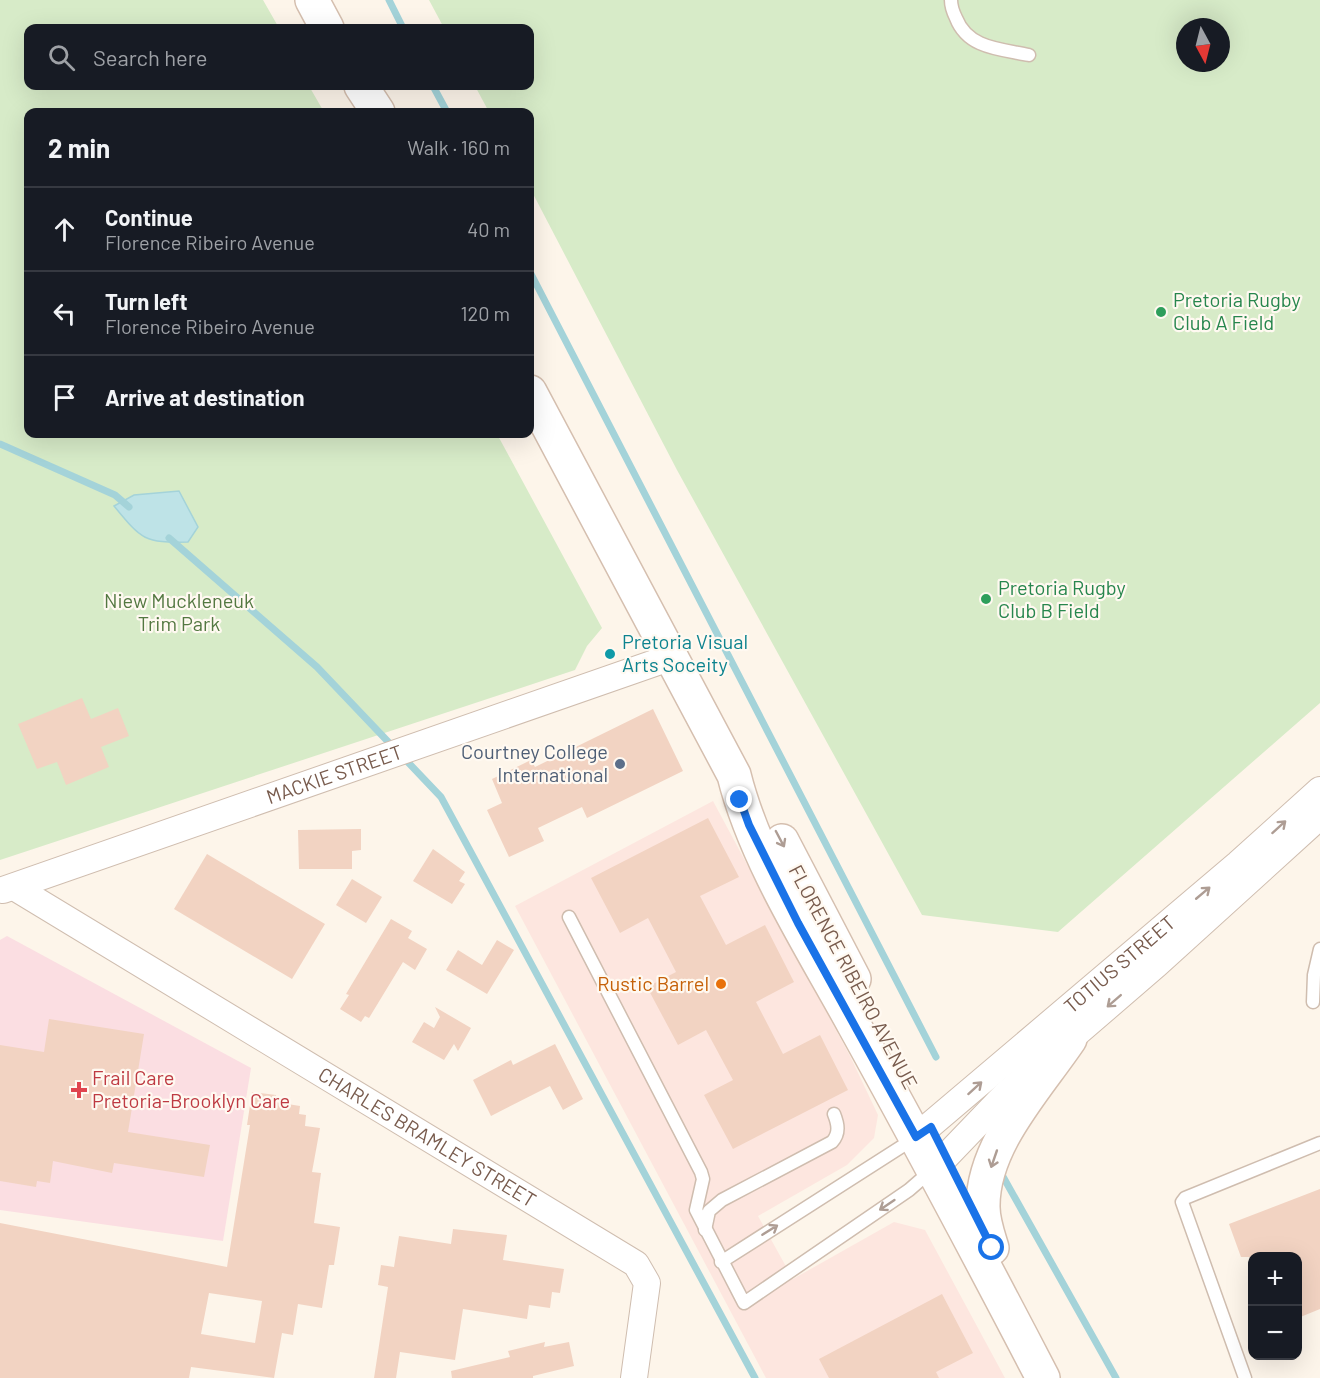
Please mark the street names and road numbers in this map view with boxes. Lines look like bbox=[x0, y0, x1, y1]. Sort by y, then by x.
street label: MACKIE STREET bbox=[263, 739, 405, 808]
street label: FLORENCE RIBEIRO AVENUE bbox=[784, 860, 923, 1093]
street label: TOTIUS STREET bbox=[1058, 910, 1180, 1017]
street label: CHARLES BRAMLEY STREET bbox=[314, 1061, 541, 1212]

